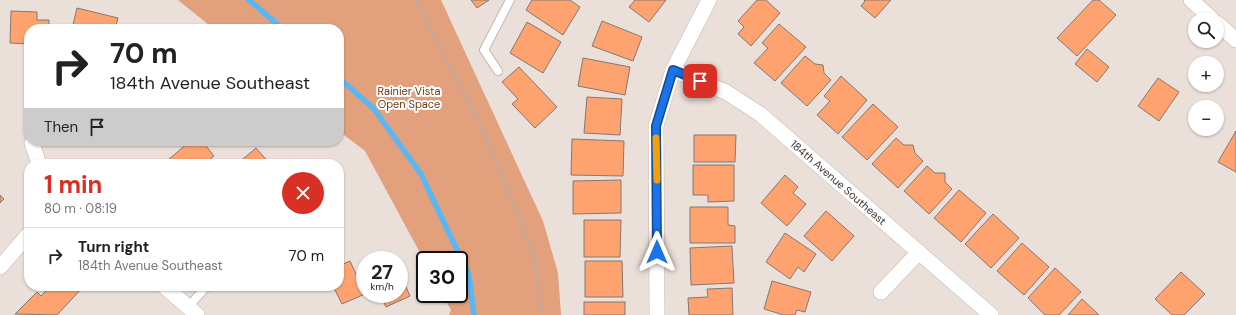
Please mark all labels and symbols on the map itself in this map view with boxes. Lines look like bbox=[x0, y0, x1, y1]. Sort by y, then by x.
pin bbox=[683, 64, 717, 98]
park label: Rainier Vista Open Space bbox=[378, 84, 440, 111]
street label: 184th Avenue Southeast bbox=[788, 137, 889, 228]
position arrow bbox=[636, 231, 678, 273]
speed limit sign: 30 bbox=[416, 251, 468, 303]

